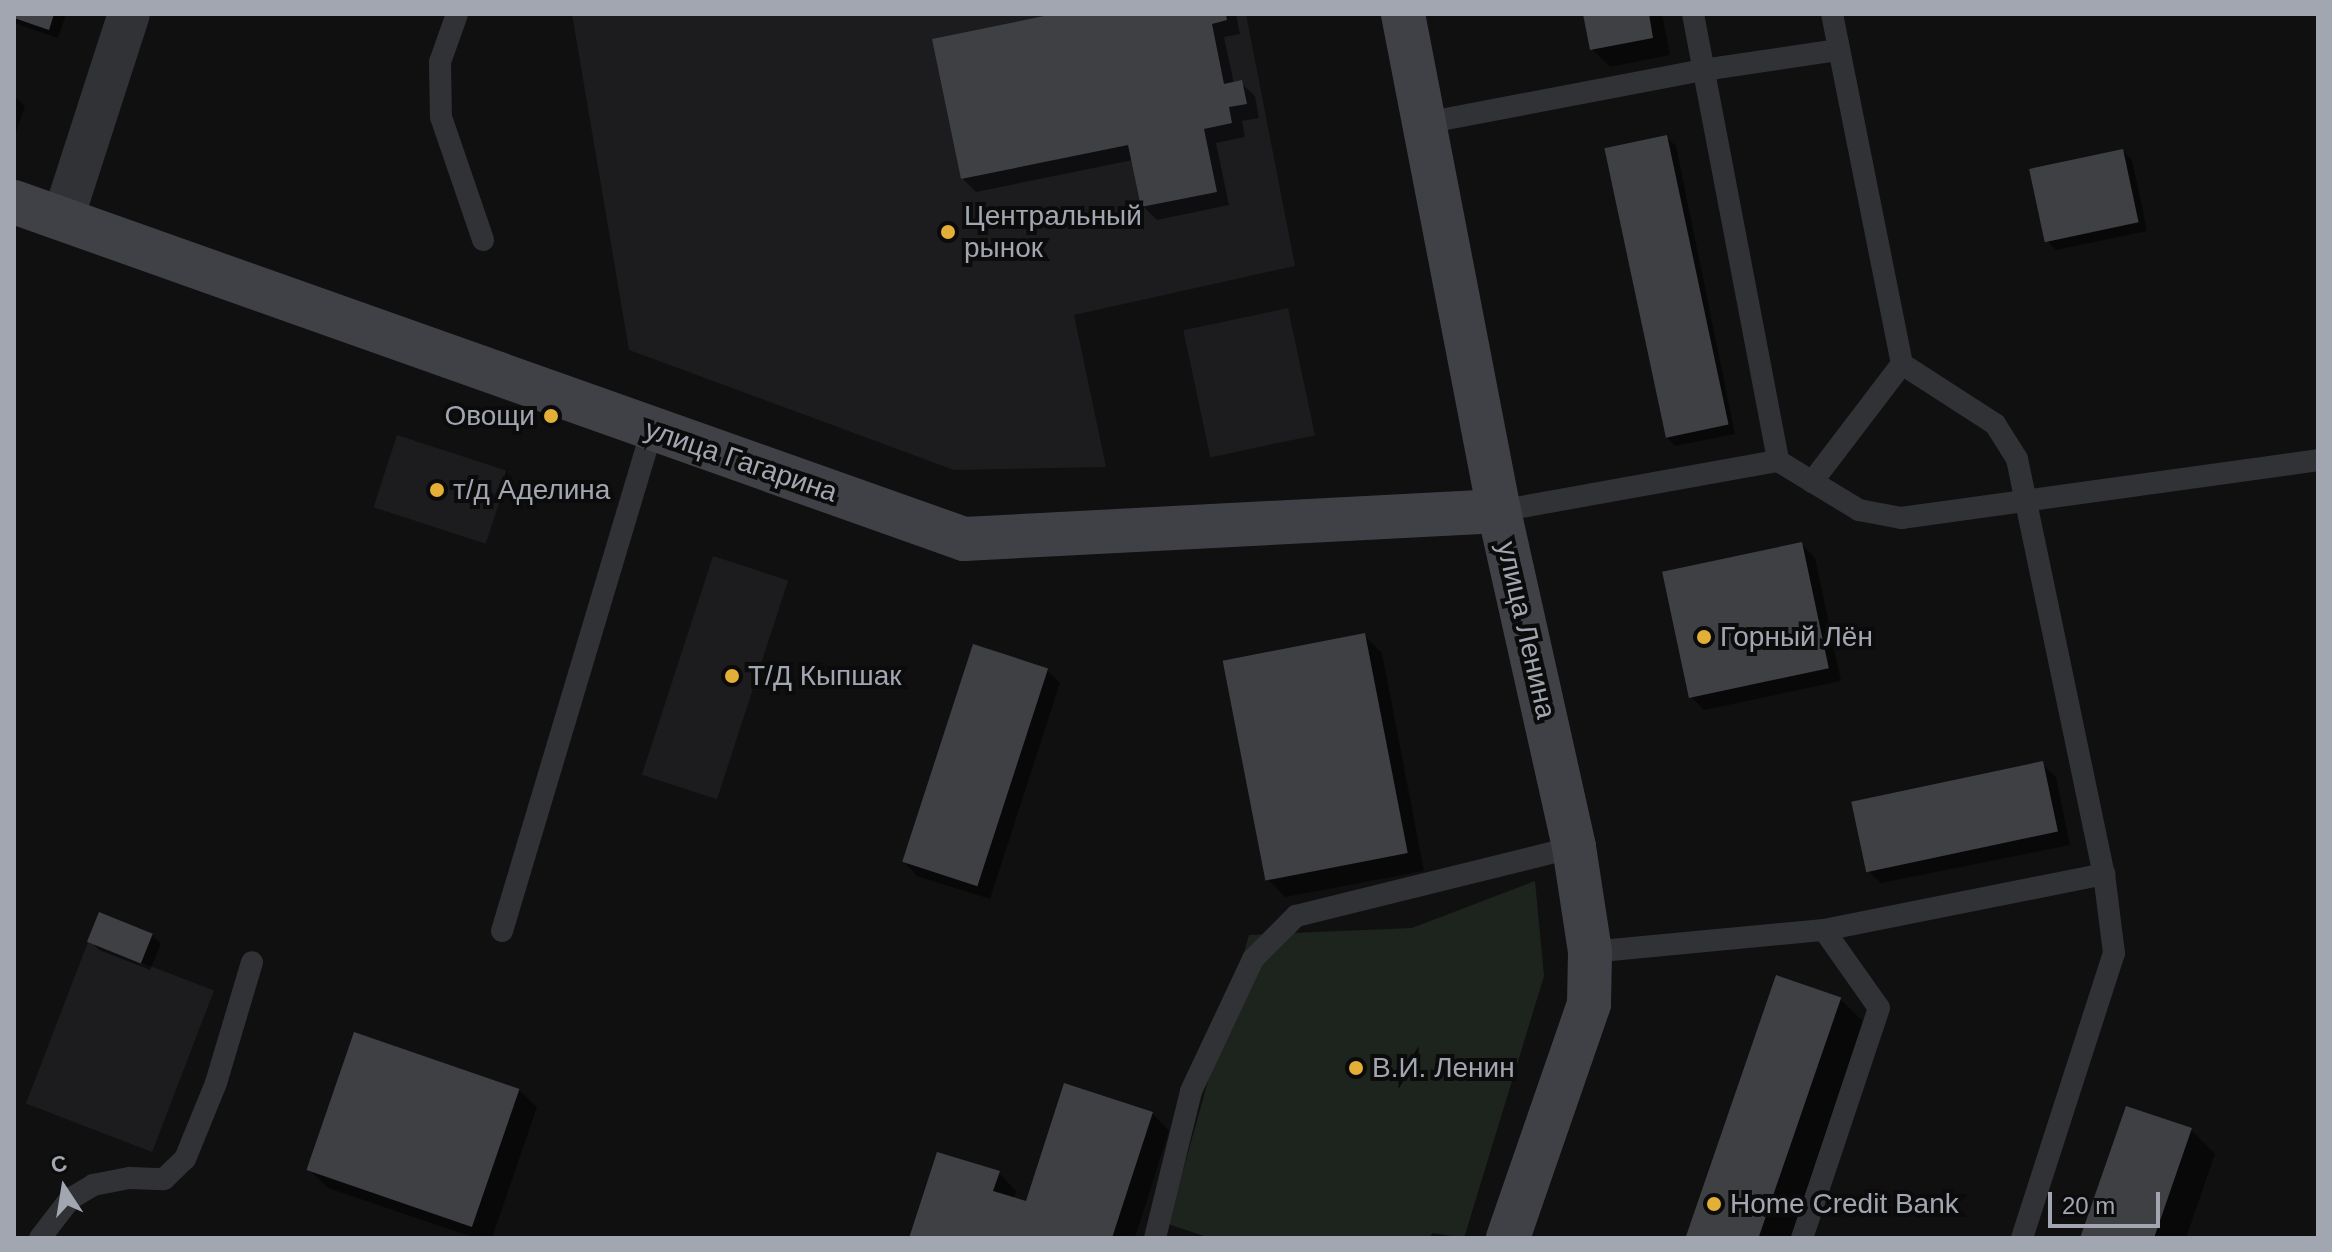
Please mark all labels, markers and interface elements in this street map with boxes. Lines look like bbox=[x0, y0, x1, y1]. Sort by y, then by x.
place label: Центральный рынок bbox=[964, 199, 1142, 265]
marker: Центральный рынок bbox=[939, 223, 957, 241]
place label: Овощи bbox=[444, 399, 535, 433]
marker: Овощи bbox=[542, 407, 560, 425]
street label: улица Гагарина bbox=[640, 412, 842, 510]
place label: т/д Аделина bbox=[453, 473, 610, 507]
marker: т/д Аделина bbox=[428, 481, 446, 499]
street label: улица Ленина bbox=[1489, 538, 1563, 722]
place label: Горный Лён bbox=[1720, 620, 1873, 654]
marker: Горный Лён bbox=[1695, 628, 1713, 646]
place label: Т/Д Кыпшак bbox=[748, 659, 902, 693]
marker: Т/Д Кыпшак bbox=[723, 667, 741, 685]
place label: В.И. Ленин bbox=[1372, 1051, 1515, 1085]
marker: В.И. Ленин bbox=[1347, 1059, 1365, 1077]
north arrow bbox=[24, 1148, 104, 1228]
text: С bbox=[49, 1150, 69, 1178]
scale bar bbox=[2052, 1176, 2164, 1226]
place label: Home Credit Bank bbox=[1730, 1187, 1959, 1221]
text: 20 m bbox=[2062, 1192, 2115, 1219]
marker: Home Credit Bank bbox=[1705, 1195, 1723, 1213]

